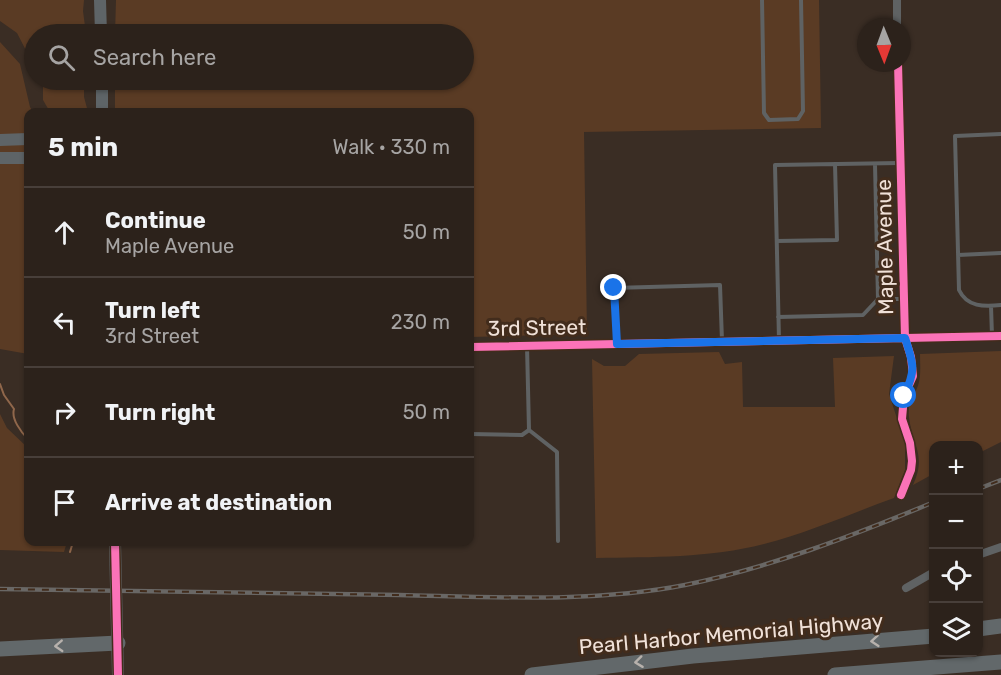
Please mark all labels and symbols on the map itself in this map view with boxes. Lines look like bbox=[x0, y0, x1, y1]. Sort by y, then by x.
north arrow bbox=[857, 18, 911, 72]
street label: Maple Avenue bbox=[871, 179, 898, 315]
route end bbox=[600, 274, 626, 300]
street label: 3rd Street bbox=[487, 314, 587, 341]
route start bbox=[890, 382, 916, 408]
street label: Pearl Harbor Memorial Highway bbox=[578, 608, 885, 659]
one-way arrow bbox=[871, 634, 880, 647]
one-way arrow bbox=[55, 639, 64, 652]
one-way arrow bbox=[635, 656, 644, 668]

